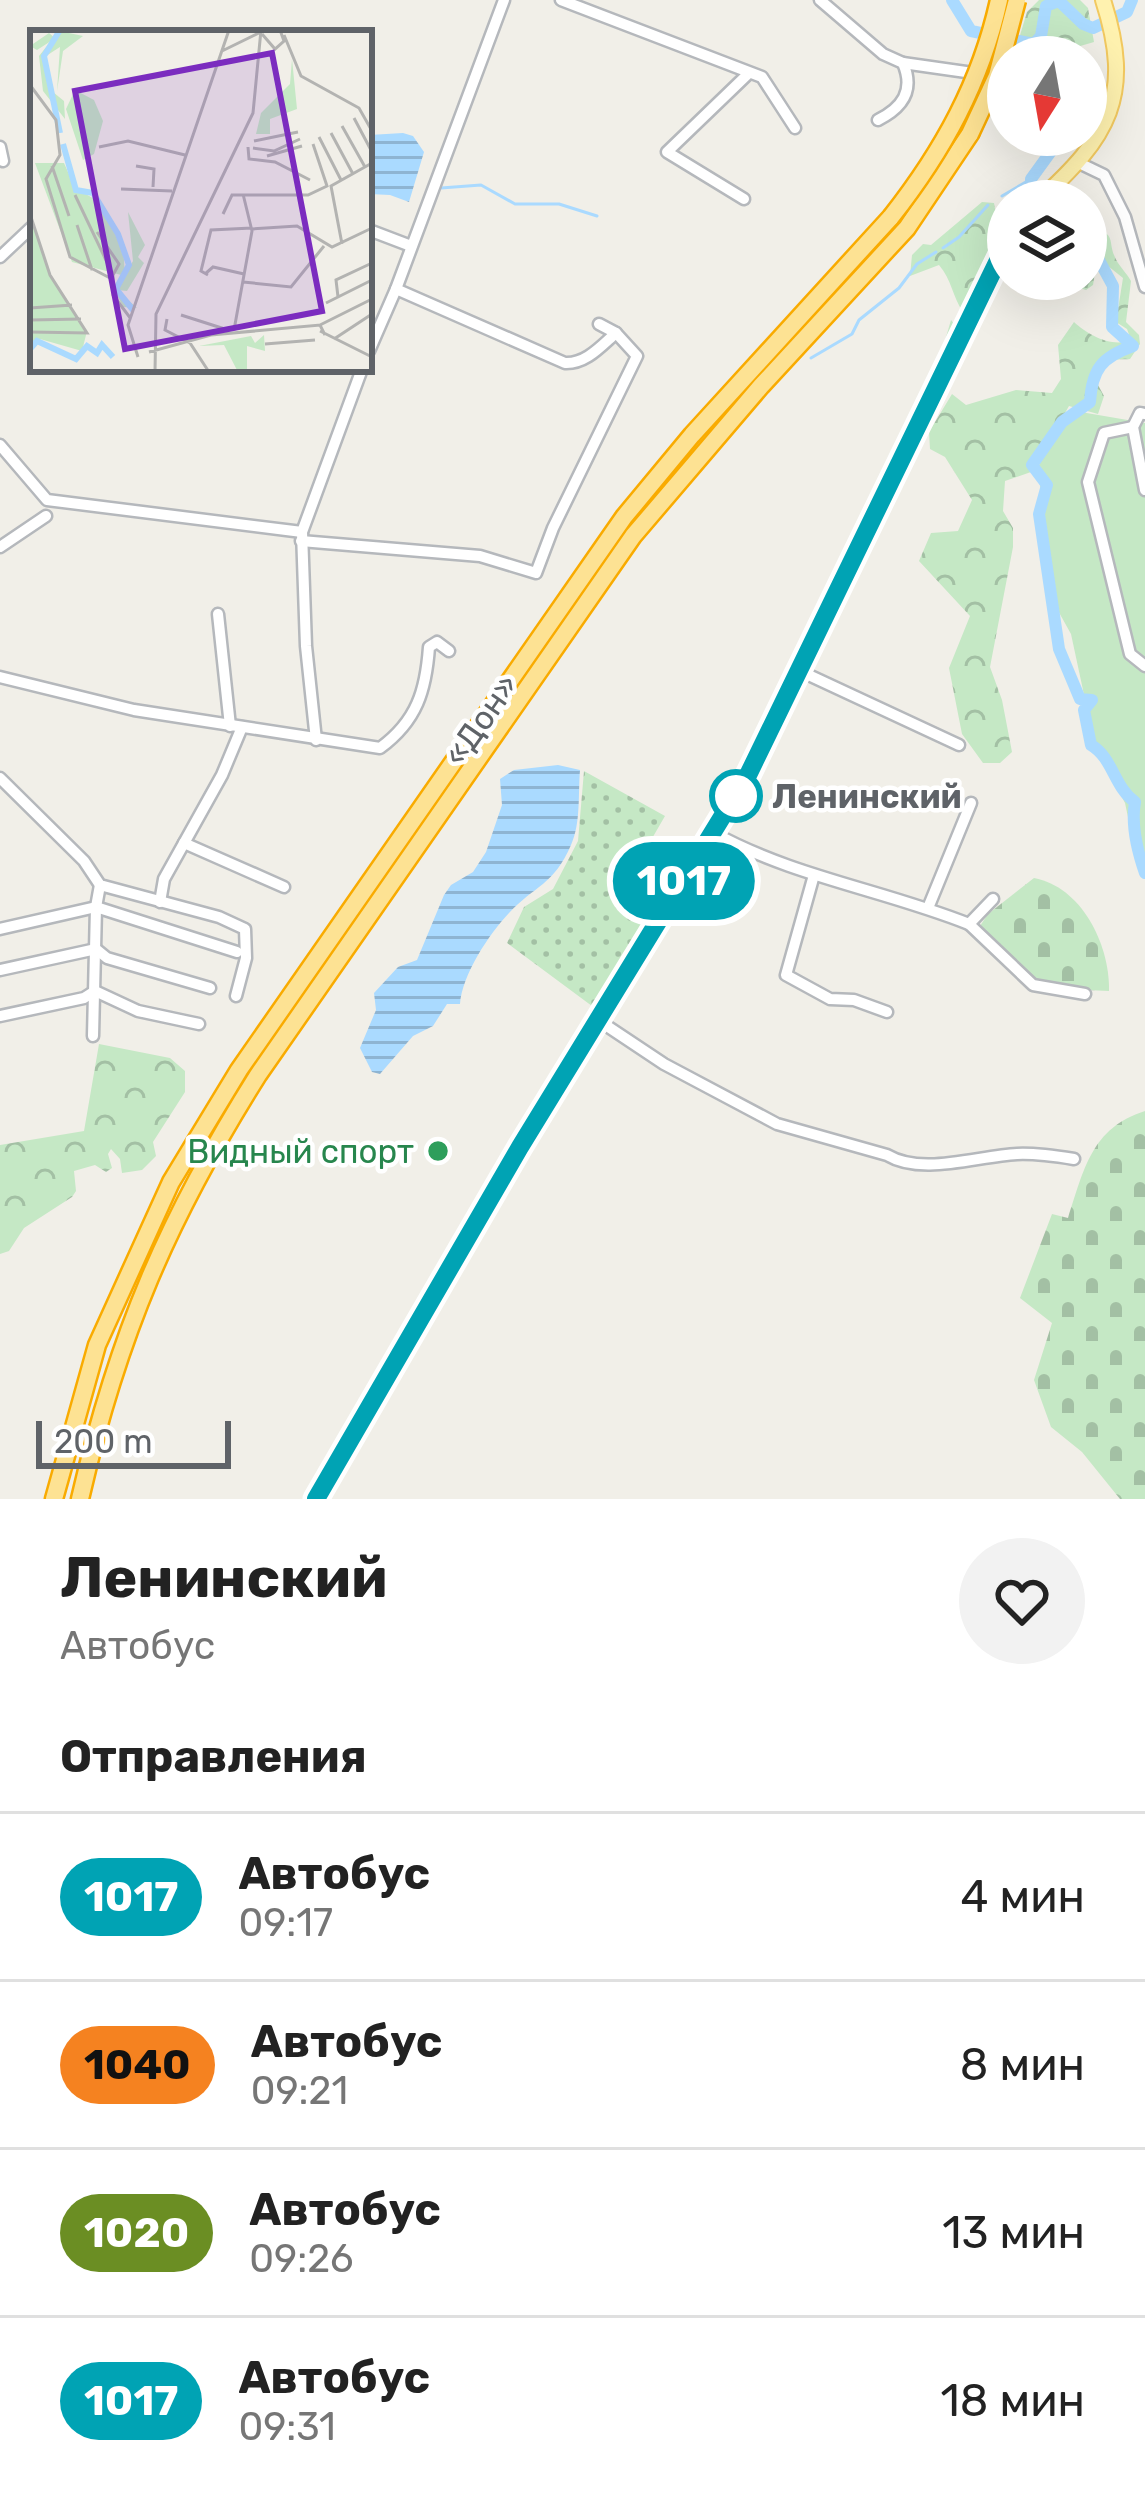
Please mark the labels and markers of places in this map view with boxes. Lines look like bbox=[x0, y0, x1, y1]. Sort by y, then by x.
marker: Ленинский bbox=[711, 771, 761, 821]
place label: Ленинский bbox=[772, 777, 962, 816]
place label: Видный спорт bbox=[187, 1132, 414, 1171]
marker: Видный спорт bbox=[425, 1138, 451, 1164]

